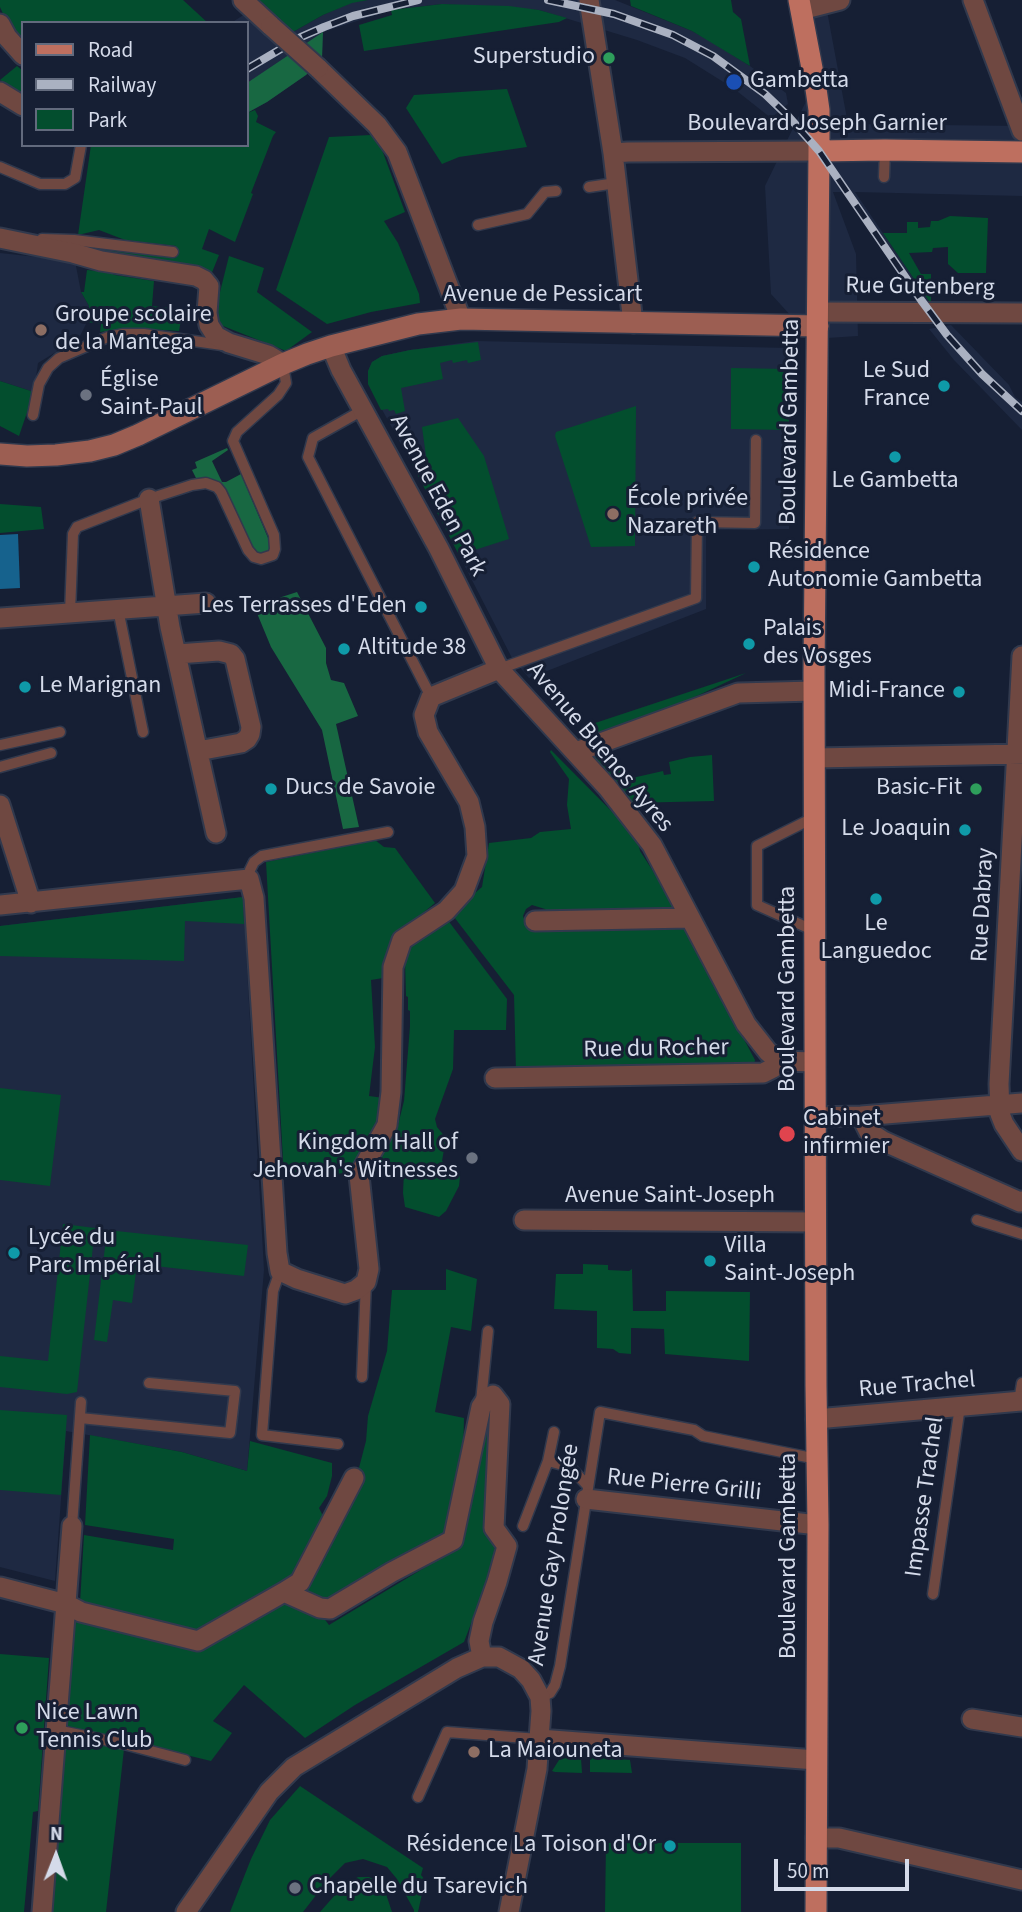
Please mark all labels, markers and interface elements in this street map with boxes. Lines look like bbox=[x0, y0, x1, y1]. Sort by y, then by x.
legend bbox=[21, 21, 248, 147]
text: Road bbox=[88, 35, 133, 65]
place label: Superstudio bbox=[473, 44, 595, 72]
marker: Superstudio bbox=[601, 50, 617, 66]
place label: Gambetta bbox=[750, 68, 849, 96]
text: Railway bbox=[88, 70, 156, 100]
marker: Gambetta bbox=[724, 72, 744, 92]
text: Park bbox=[88, 105, 127, 135]
street label: Boulevard Joseph Garnier bbox=[687, 111, 947, 139]
street label: Rue Gutenberg bbox=[845, 272, 995, 304]
street label: Avenue de Pessicart bbox=[444, 282, 642, 310]
place label: Groupe scolaire de la Mantega bbox=[55, 302, 212, 358]
street label: Boulevard Gambetta bbox=[775, 319, 807, 525]
marker: Groupe scolaire de la Mantega bbox=[33, 322, 49, 338]
place label: Le Sud France bbox=[863, 358, 930, 414]
place label: Église Saint-Paul bbox=[100, 367, 203, 423]
marker: Le Sud France bbox=[936, 378, 952, 394]
marker: Église Saint-Paul bbox=[78, 387, 94, 403]
street label: Avenue Eden Park bbox=[382, 410, 492, 582]
marker: Le Gambetta bbox=[887, 449, 903, 465]
place label: Le Gambetta bbox=[831, 468, 959, 496]
place label: École privée Nazareth bbox=[627, 486, 748, 542]
marker: École privée Nazareth bbox=[605, 506, 621, 522]
place label: Résidence Autonomie Gambetta bbox=[768, 539, 982, 595]
marker: Résidence Autonomie Gambetta bbox=[746, 559, 762, 575]
place label: Les Terrasses d'Eden bbox=[201, 593, 407, 621]
marker: Les Terrasses d'Eden bbox=[413, 599, 429, 615]
place label: Palais des Vosges bbox=[763, 616, 872, 672]
place label: Altitude 38 bbox=[358, 635, 466, 663]
marker: Palais des Vosges bbox=[741, 636, 757, 652]
marker: Altitude 38 bbox=[336, 641, 352, 657]
street label: Avenue Buenos Ayres bbox=[520, 657, 678, 839]
place label: Le Marignan bbox=[39, 673, 161, 701]
place label: Midi-France bbox=[828, 678, 945, 706]
marker: Le Marignan bbox=[17, 679, 33, 695]
marker: Midi-France bbox=[951, 684, 967, 700]
place label: Ducs de Savoie bbox=[285, 775, 435, 803]
place label: Basic-Fit bbox=[876, 775, 962, 803]
marker: Ducs de Savoie bbox=[263, 781, 279, 797]
marker: Basic-Fit bbox=[968, 781, 984, 797]
place label: Le Joaquin bbox=[841, 816, 951, 844]
marker: Le Joaquin bbox=[957, 822, 973, 838]
street label: Rue Dabray bbox=[967, 847, 1001, 963]
street label: Boulevard Gambetta bbox=[775, 886, 803, 1092]
marker: Le Languedoc bbox=[868, 891, 884, 907]
place label: Le Languedoc bbox=[820, 911, 932, 967]
street label: Rue du Rocher bbox=[583, 1034, 729, 1066]
place label: Cabinet infirmier bbox=[803, 1106, 889, 1162]
marker: Cabinet infirmier bbox=[777, 1124, 797, 1144]
place label: Kingdom Hall of Jehovah's Witnesses bbox=[252, 1130, 458, 1186]
marker: Kingdom Hall of Jehovah's Witnesses bbox=[464, 1150, 480, 1166]
street label: Avenue Saint-Joseph bbox=[565, 1183, 775, 1211]
place label: Lycée du Parc Impérial bbox=[28, 1225, 160, 1281]
place label: Villa Saint-Joseph bbox=[724, 1233, 855, 1289]
marker: Lycée du Parc Impérial bbox=[6, 1245, 22, 1261]
marker: Villa Saint-Joseph bbox=[702, 1253, 718, 1269]
street label: Rue Trachel bbox=[857, 1367, 977, 1405]
street label: Impasse Trachel bbox=[900, 1415, 952, 1579]
street label: Avenue Gay Prolongée bbox=[523, 1442, 587, 1668]
street label: Boulevard Gambetta bbox=[776, 1453, 804, 1659]
street label: Rue Pierre Grilli bbox=[605, 1464, 763, 1508]
place label: Nice Lawn Tennis Club bbox=[36, 1700, 152, 1756]
marker: Nice Lawn Tennis Club bbox=[14, 1720, 30, 1736]
place label: La Maiouneta bbox=[488, 1738, 623, 1766]
marker: La Maiouneta bbox=[466, 1744, 482, 1760]
north arrow bbox=[21, 1821, 91, 1891]
text: N bbox=[50, 1821, 63, 1848]
place label: Résidence La Toison d'Or bbox=[406, 1832, 656, 1860]
marker: Résidence La Toison d'Or bbox=[662, 1838, 678, 1854]
scale bar bbox=[777, 1846, 912, 1890]
text: 50 m bbox=[787, 1856, 829, 1886]
place label: Chapelle du Tsarevich bbox=[309, 1874, 528, 1902]
marker: Chapelle du Tsarevich bbox=[287, 1880, 303, 1896]

